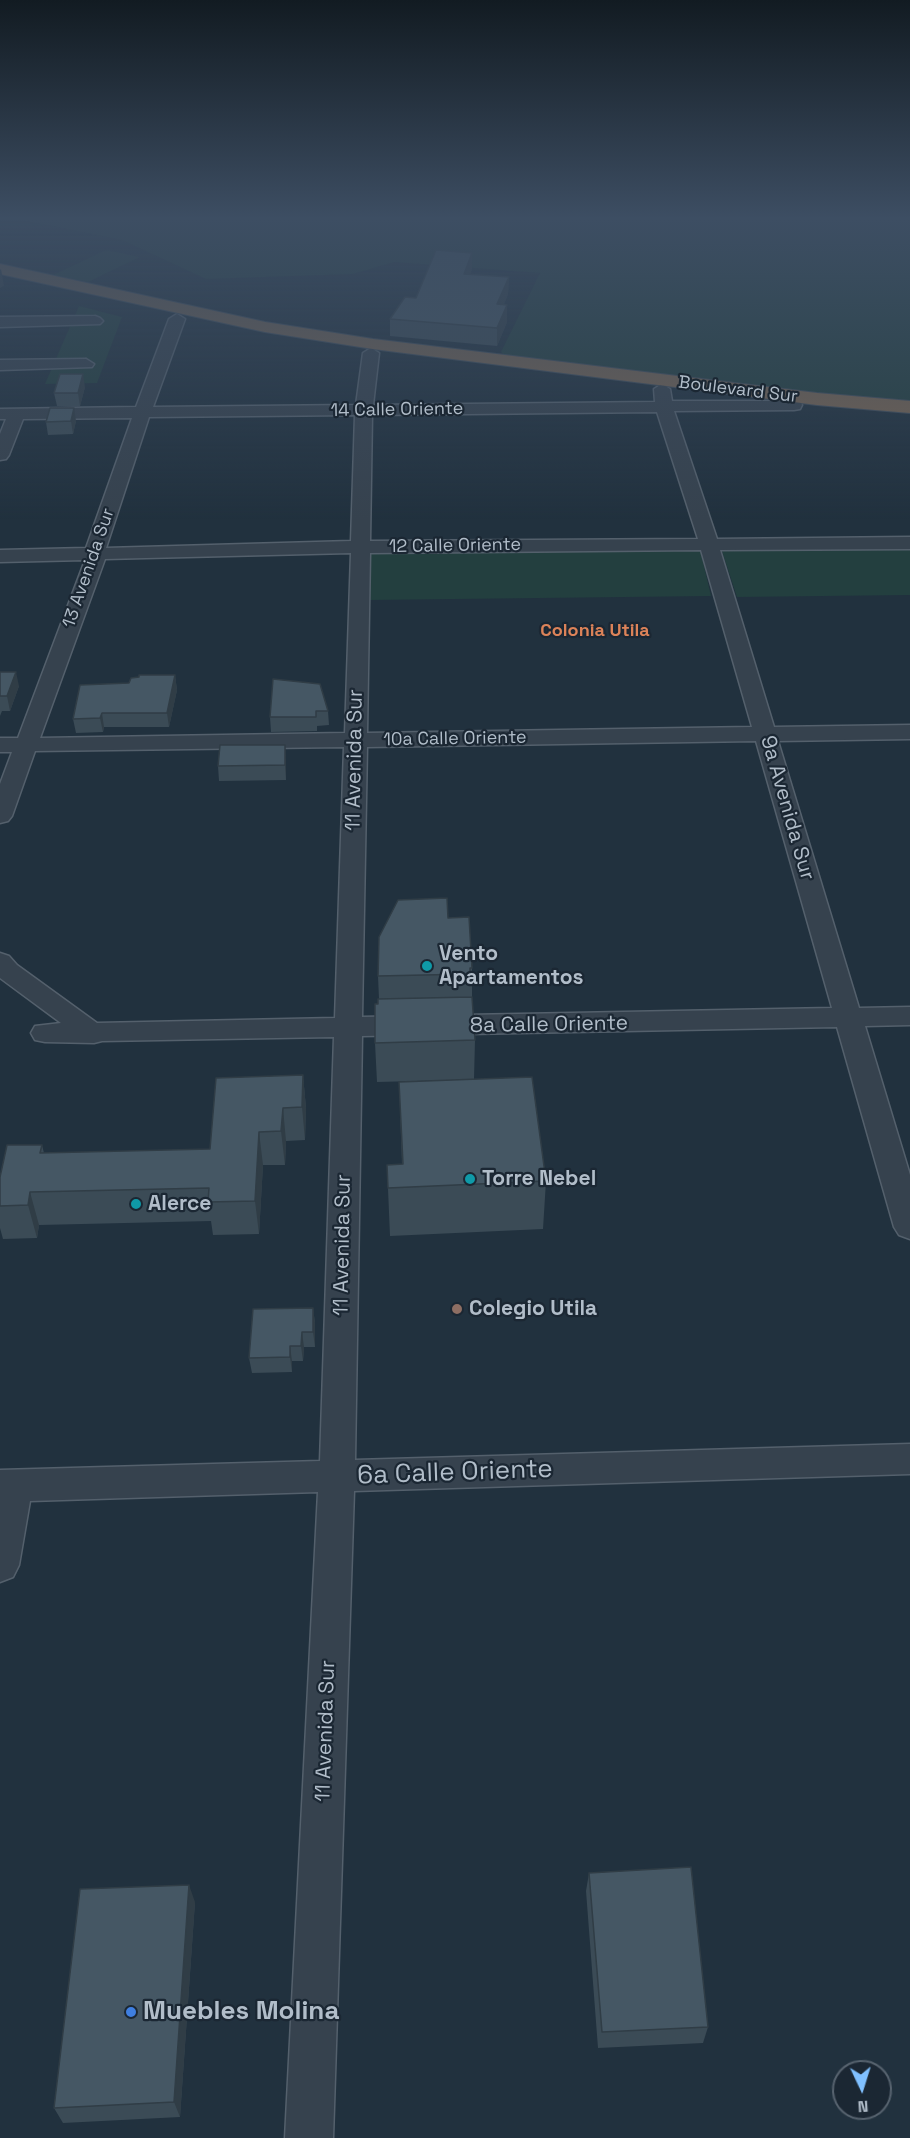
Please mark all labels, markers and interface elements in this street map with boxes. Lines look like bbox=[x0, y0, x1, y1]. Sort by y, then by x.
street label: Boulevard Sur bbox=[677, 372, 799, 408]
street label: 14 Calle Oriente bbox=[330, 398, 464, 422]
street label: 13 Avenida Sur bbox=[58, 505, 120, 631]
street label: 12 Calle Oriente bbox=[389, 534, 521, 558]
district label: Colonia Utila bbox=[540, 620, 650, 642]
street label: 11 Avenida Sur bbox=[341, 689, 369, 831]
street label: 10a Calle Oriente bbox=[383, 727, 527, 751]
street label: 9a Avenida Sur bbox=[754, 733, 820, 883]
place label: Vento Apartamentos bbox=[439, 941, 584, 991]
marker: Vento Apartamentos bbox=[420, 959, 434, 973]
street label: 8a Calle Oriente bbox=[470, 1011, 628, 1039]
place label: Torre Nebel bbox=[482, 1166, 596, 1192]
marker: Torre Nebel bbox=[463, 1172, 477, 1186]
street label: 11 Avenida Sur bbox=[329, 1174, 357, 1316]
place label: Alerce bbox=[148, 1191, 211, 1217]
marker: Alerce bbox=[129, 1197, 143, 1211]
place label: Colegio Utila bbox=[469, 1296, 597, 1322]
marker: Colegio Utila bbox=[450, 1302, 464, 1316]
street label: 6a Calle Oriente bbox=[357, 1454, 553, 1492]
street label: 11 Avenida Sur bbox=[311, 1660, 341, 1802]
place label: Muebles Molina bbox=[143, 1996, 339, 2028]
marker: Muebles Molina bbox=[124, 2005, 138, 2019]
north arrow bbox=[832, 2060, 892, 2120]
text: N bbox=[857, 2096, 869, 2117]

